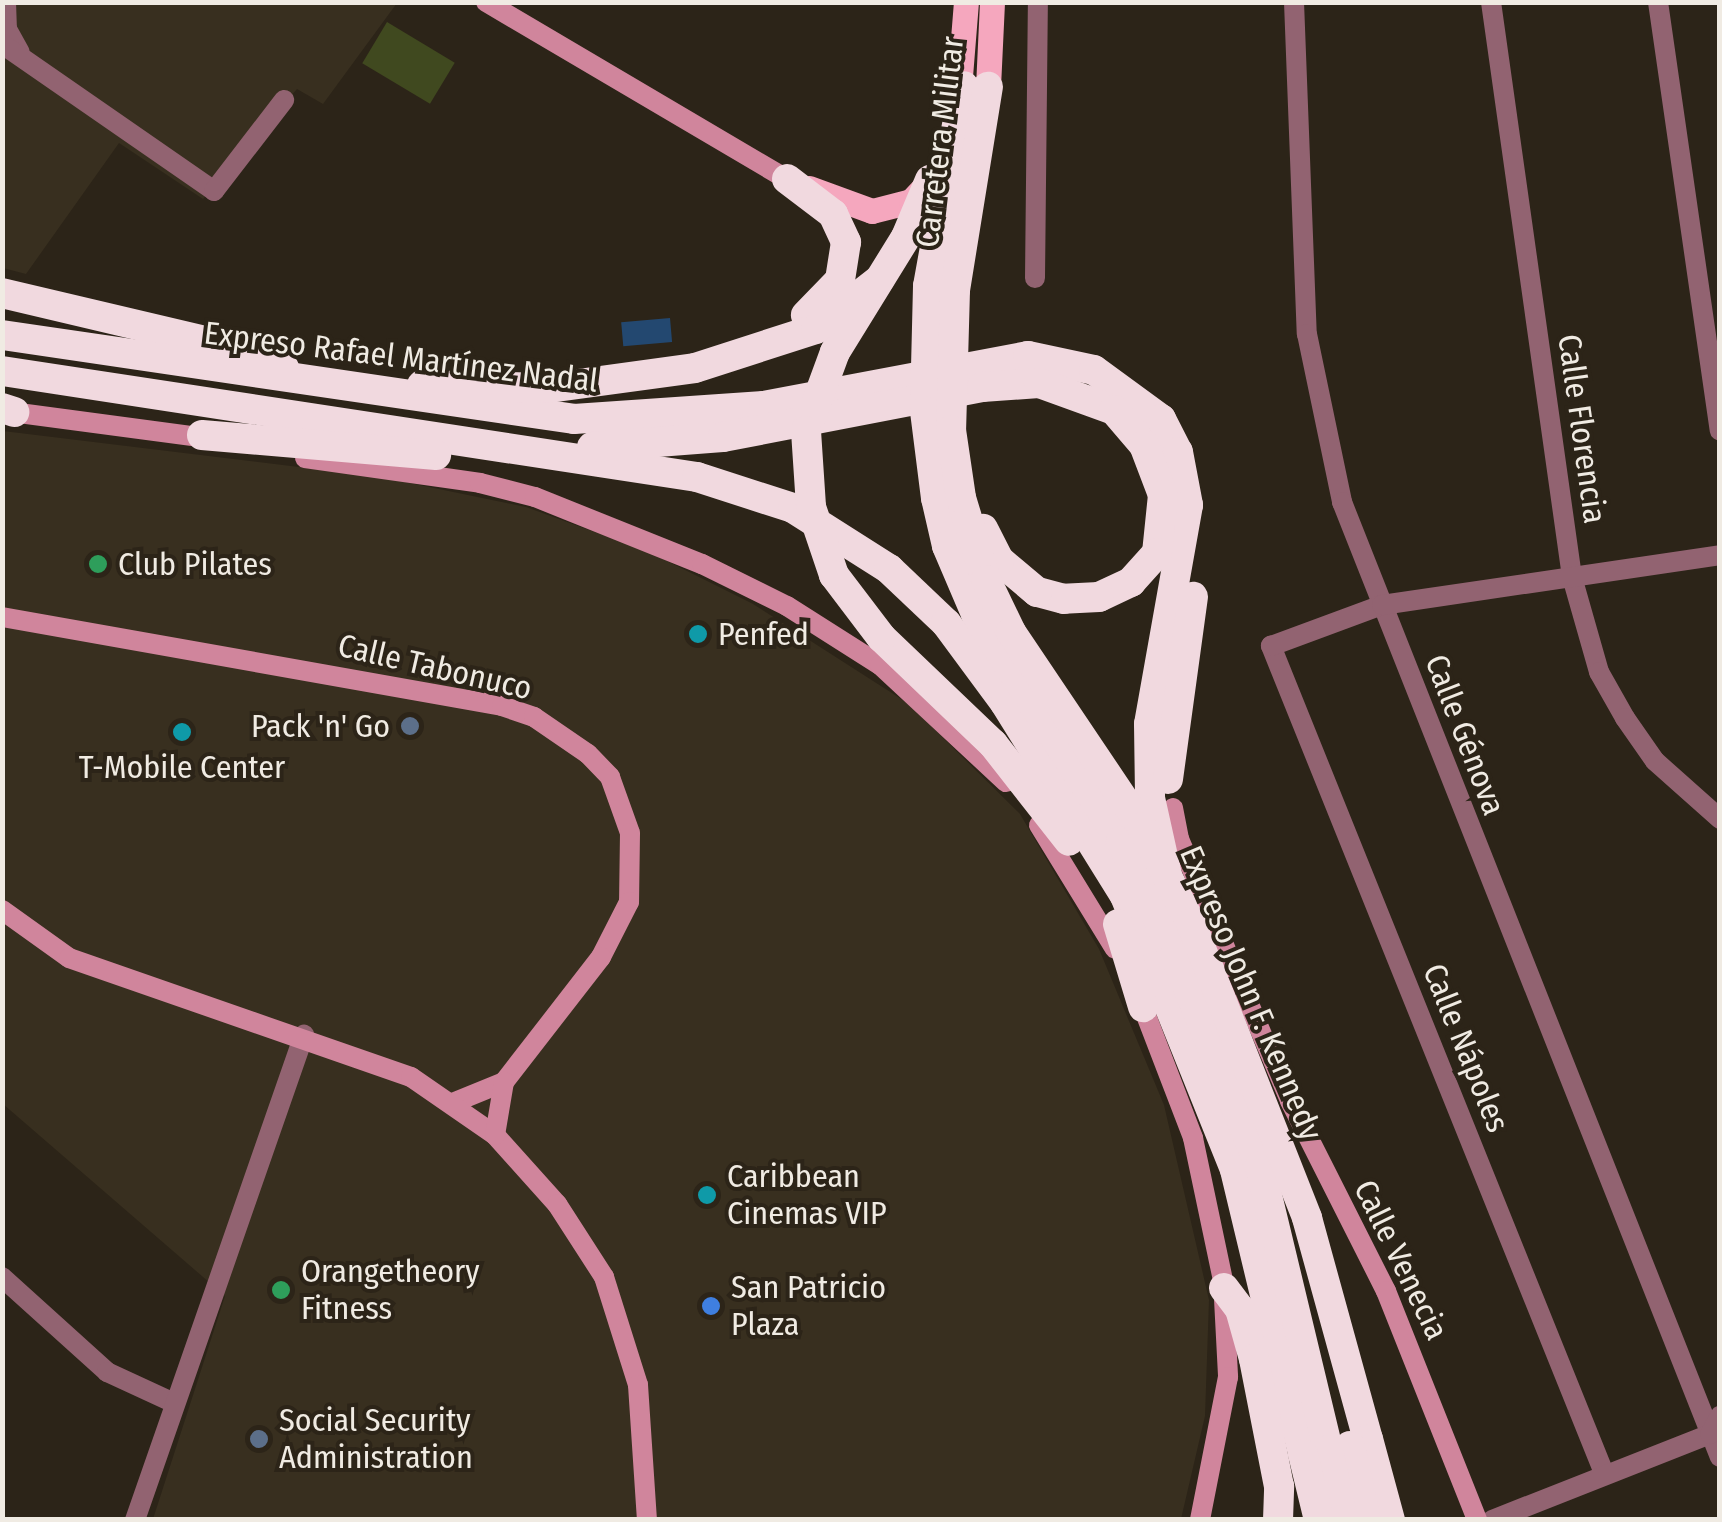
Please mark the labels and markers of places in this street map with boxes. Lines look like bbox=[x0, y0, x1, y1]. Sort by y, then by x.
place label: Club Pilates bbox=[118, 545, 272, 583]
marker: Club Pilates bbox=[87, 553, 109, 575]
place label: Penfed bbox=[718, 615, 809, 653]
marker: Penfed bbox=[687, 623, 709, 645]
place label: Pack 'n' Go bbox=[251, 707, 390, 745]
marker: Pack 'n' Go bbox=[399, 715, 421, 737]
marker: T-Mobile Center bbox=[171, 721, 193, 743]
place label: T-Mobile Center bbox=[79, 748, 285, 786]
place label: Caribbean Cinemas VIP bbox=[727, 1158, 887, 1233]
marker: Caribbean Cinemas VIP bbox=[696, 1184, 718, 1206]
place label: Orangetheory Fitness bbox=[301, 1253, 480, 1328]
place label: San Patricio Plaza bbox=[731, 1269, 886, 1344]
marker: Orangetheory Fitness bbox=[270, 1279, 292, 1301]
marker: San Patricio Plaza bbox=[700, 1295, 722, 1317]
place label: Social Security Administration bbox=[279, 1402, 473, 1477]
marker: Social Security Administration bbox=[248, 1428, 270, 1450]

